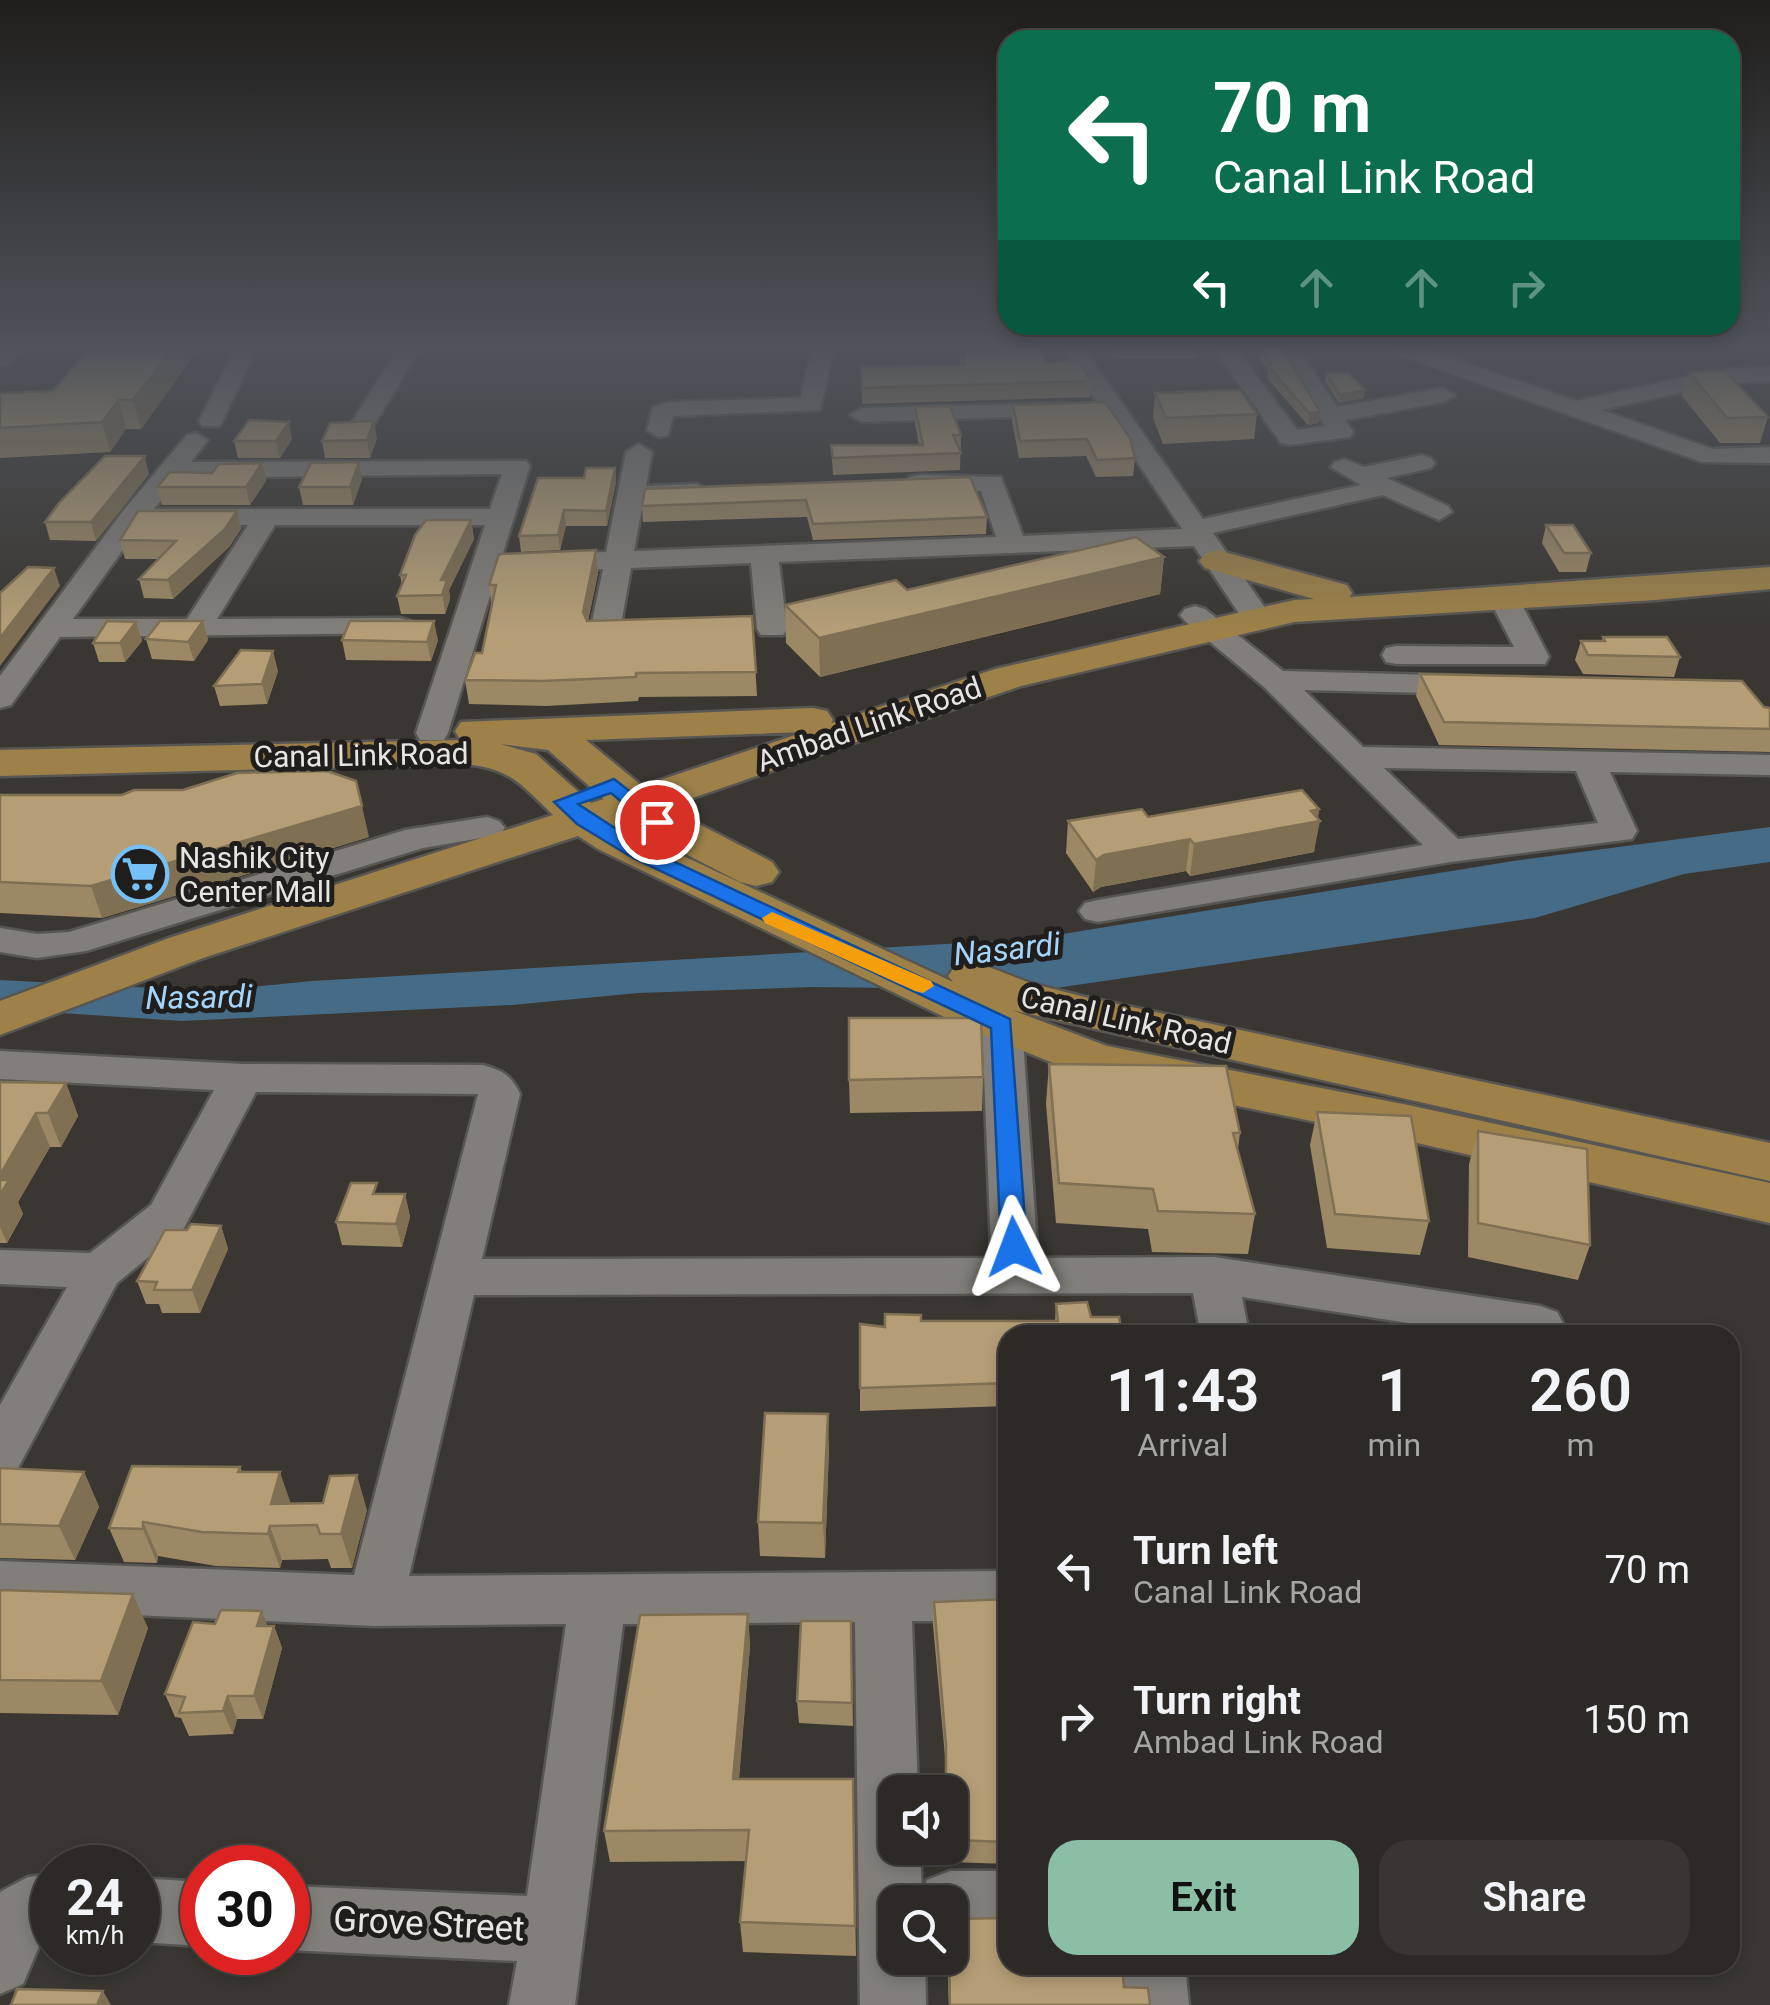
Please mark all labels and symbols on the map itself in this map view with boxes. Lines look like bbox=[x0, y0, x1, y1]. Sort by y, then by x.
street label: Ambad Link Road bbox=[752, 669, 986, 779]
street label: Canal Link Road bbox=[253, 736, 469, 774]
pin bbox=[615, 780, 700, 865]
place label: Nashik City Center Mall bbox=[179, 840, 331, 909]
supermarket icon: Nashik City Center Mall bbox=[110, 844, 170, 904]
water label: Nasardi bbox=[952, 924, 1063, 973]
water label: Nasardi bbox=[145, 977, 253, 1017]
street label: Canal Link Road bbox=[1017, 979, 1235, 1061]
position arrow bbox=[962, 1195, 1066, 1299]
speed limit sign: 30 bbox=[180, 1845, 310, 1975]
street label: Grove Street bbox=[332, 1899, 526, 1949]

